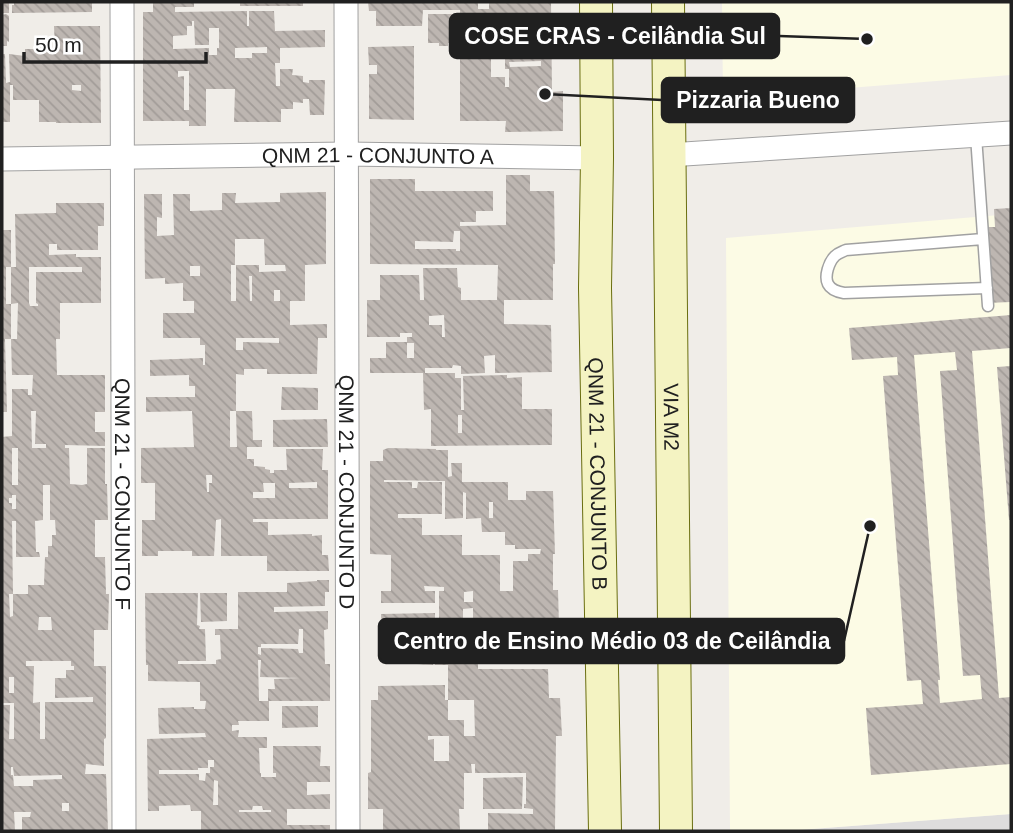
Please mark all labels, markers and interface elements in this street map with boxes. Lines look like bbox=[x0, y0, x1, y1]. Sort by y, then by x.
callout: COSE CRAS - Ceilândia Sul bbox=[450, 14, 779, 58]
scale bar bbox=[24, 21, 206, 65]
text: COSE CRAS - Ceilândia Sul bbox=[464, 23, 766, 49]
text: 50 m bbox=[35, 33, 82, 56]
callout: Pizzaria Bueno bbox=[662, 78, 854, 122]
text: Pizzaria Bueno bbox=[676, 87, 840, 113]
street label: QNM 21 - CONJUNTO A bbox=[262, 142, 494, 168]
street label: QNM 21 - CONJUNTO B bbox=[585, 357, 612, 591]
street label: QNM 21 - CONJUNTO D bbox=[335, 375, 359, 609]
street label: QNM 21 - CONJUNTO F bbox=[111, 378, 135, 610]
street label: VIA M2 bbox=[660, 383, 684, 451]
callout: Centro de Ensino Médio 03 de Ceilândia bbox=[379, 619, 844, 663]
text: Centro de Ensino Médio 03 de Ceilândia bbox=[393, 628, 831, 654]

